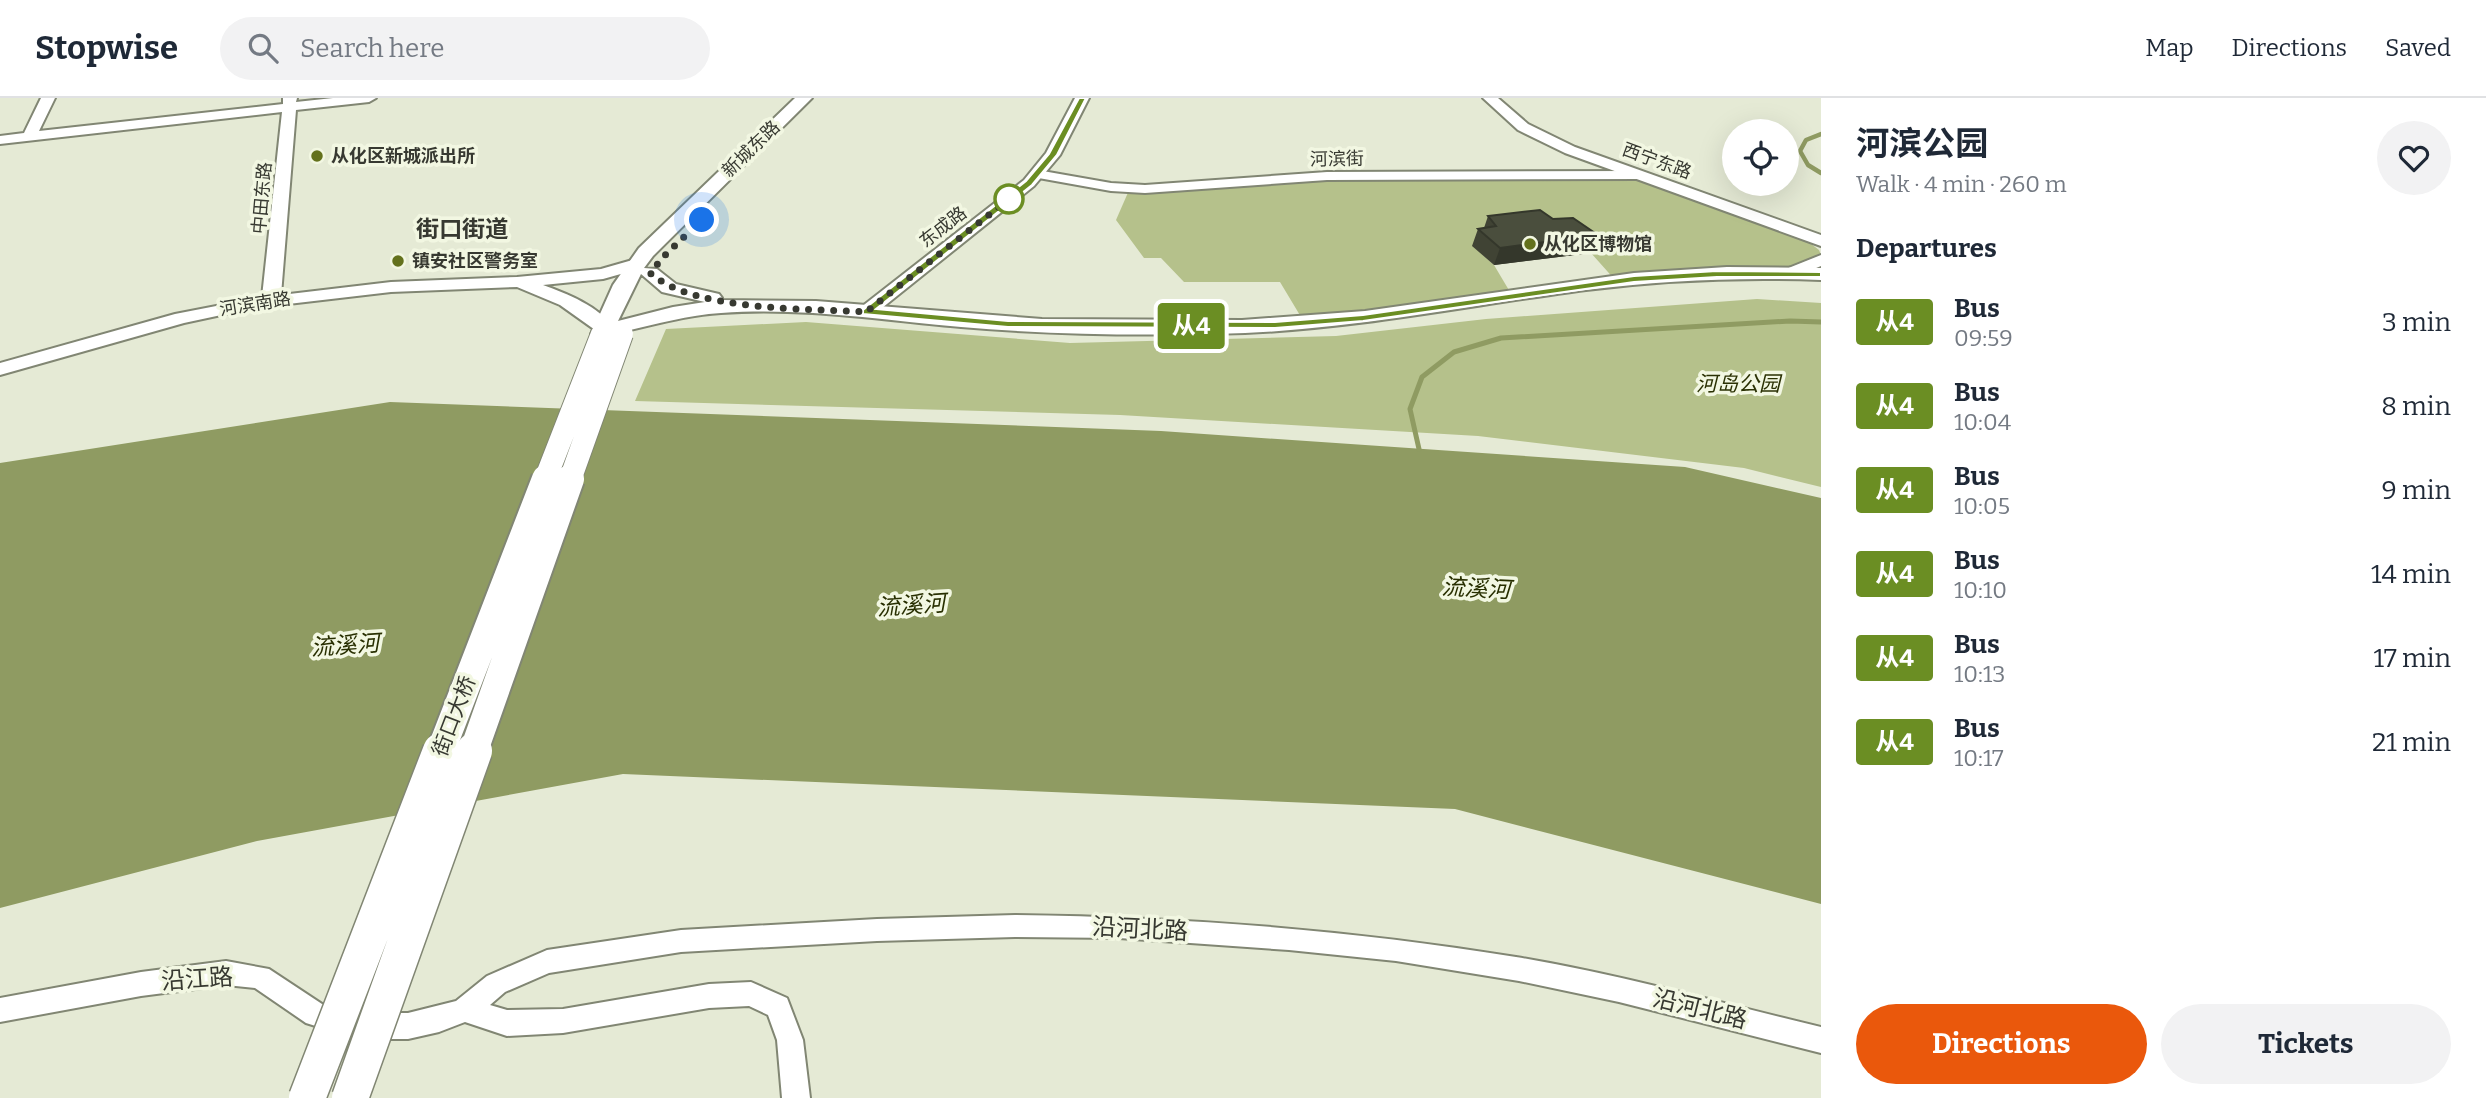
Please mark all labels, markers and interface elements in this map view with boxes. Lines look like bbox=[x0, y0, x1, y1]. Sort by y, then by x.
search box bbox=[220, 17, 710, 80]
text: Stopwise bbox=[35, 28, 178, 68]
icon: search bbox=[244, 29, 282, 67]
text: Search here bbox=[300, 33, 444, 64]
text: Map bbox=[2145, 34, 2194, 62]
text: Directions bbox=[2232, 34, 2347, 62]
text: Saved bbox=[2385, 34, 2451, 62]
street label: 新城东路 bbox=[717, 116, 785, 182]
map controls bbox=[1722, 119, 1799, 196]
button: locate bbox=[1722, 119, 1799, 196]
button: heart bbox=[2377, 121, 2451, 195]
text: 河滨公园 bbox=[1856, 124, 1988, 164]
street label: 西宁东路 bbox=[1619, 138, 1695, 184]
place label: 从化区新城派出所 bbox=[331, 145, 475, 167]
marker: 从化区新城派出所 bbox=[309, 148, 325, 164]
street label: 河滨街 bbox=[1310, 148, 1364, 170]
street label: 中田东路 bbox=[248, 161, 276, 235]
text: Walk · 4 min · 260 m bbox=[1856, 170, 2067, 198]
unlabelled marker bbox=[994, 184, 1024, 214]
your location bbox=[684, 202, 719, 237]
street label: 东成路 bbox=[915, 202, 971, 252]
district label: 街口街道 bbox=[416, 215, 508, 243]
place label: 从化区博物馆 bbox=[1544, 233, 1652, 255]
text: Departures bbox=[1856, 233, 1997, 264]
marker: 从化区博物馆 bbox=[1522, 236, 1538, 252]
place label: 镇安社区警务室 bbox=[412, 250, 538, 272]
marker: 镇安社区警务室 bbox=[390, 253, 406, 269]
street label: 河滨南路 bbox=[218, 288, 292, 320]
text: Bus bbox=[1954, 293, 2000, 324]
line badge: 从4 bbox=[1160, 303, 1222, 349]
text: 3 min bbox=[2382, 307, 2451, 338]
text: 从4 bbox=[1875, 308, 1914, 336]
text: 从4 bbox=[1172, 312, 1210, 340]
text: 09:59 bbox=[1954, 324, 2013, 352]
park label: 河岛公园 bbox=[1696, 371, 1783, 397]
text: Bus bbox=[1954, 377, 2000, 408]
text: 8 min bbox=[2381, 391, 2451, 422]
text: 从4 bbox=[1875, 392, 1914, 420]
text: 10:04 bbox=[1954, 408, 2011, 436]
text: Bus bbox=[1954, 461, 2000, 492]
text: 9 min bbox=[2382, 475, 2451, 506]
text: 从4 bbox=[1875, 476, 1914, 504]
text: 10:05 bbox=[1954, 492, 2010, 520]
text: Bus bbox=[1954, 545, 2000, 576]
text: 14 min bbox=[2371, 559, 2451, 590]
text: 从4 bbox=[1875, 560, 1914, 588]
water label: 流溪河 bbox=[1441, 572, 1515, 604]
text: 10:10 bbox=[1954, 576, 2007, 604]
water label: 流溪河 bbox=[876, 588, 950, 621]
water label: 流溪河 bbox=[310, 628, 384, 661]
text: Bus bbox=[1954, 629, 2000, 660]
text: 17 min bbox=[2373, 643, 2451, 674]
text: 从4 bbox=[1875, 644, 1914, 672]
text: 10:13 bbox=[1954, 660, 2005, 688]
street label: 街口大桥 bbox=[427, 672, 481, 760]
text: Bus bbox=[1954, 713, 2000, 744]
text: 21 min bbox=[2372, 727, 2451, 758]
text: 从4 bbox=[1875, 728, 1914, 756]
text: 10:17 bbox=[1954, 744, 2004, 772]
street label: 沿河北路 bbox=[1091, 913, 1189, 945]
street label: 沿江路 bbox=[160, 963, 234, 995]
street label: 沿河北路 bbox=[1650, 984, 1750, 1034]
button: Directions bbox=[1856, 1004, 2147, 1084]
button: Tickets bbox=[2161, 1004, 2451, 1084]

